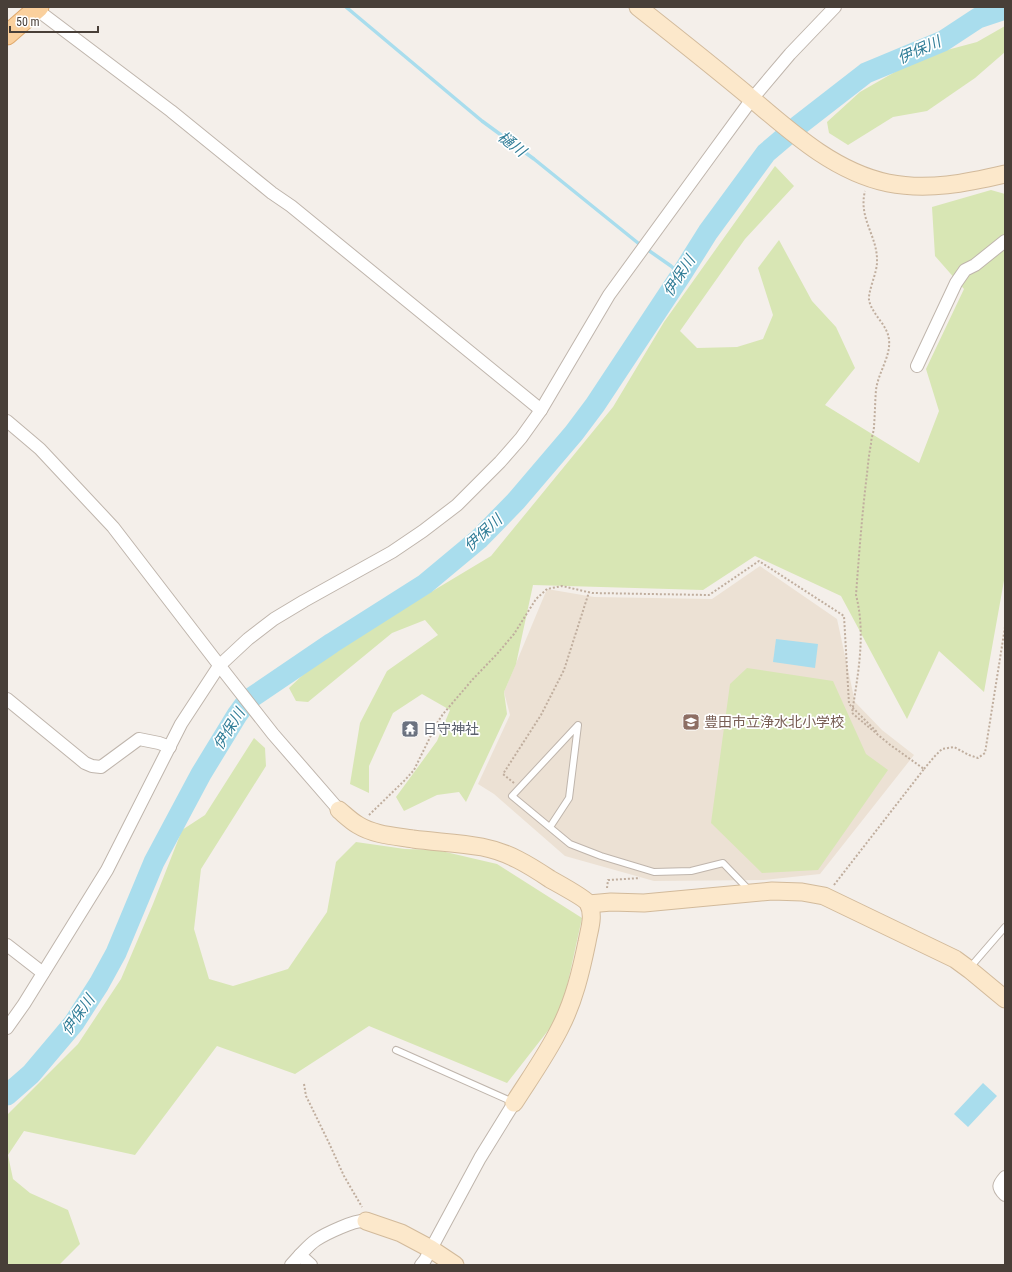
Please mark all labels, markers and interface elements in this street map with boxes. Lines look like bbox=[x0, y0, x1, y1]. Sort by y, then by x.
scale bar bbox=[10, 8, 98, 34]
text: 50 m bbox=[16, 15, 40, 29]
water label: 伊保川 bbox=[895, 32, 945, 67]
water label: 樋川 bbox=[495, 128, 531, 162]
water label: 伊保川 bbox=[659, 251, 700, 300]
water label: 伊保川 bbox=[460, 510, 507, 555]
water label: 伊保川 bbox=[209, 703, 250, 753]
school or university icon: 豊田市立浄水北小学校 bbox=[681, 712, 701, 732]
place label: 豊田市立浄水北小学校 bbox=[704, 714, 844, 730]
temple icon: 日守神社 bbox=[400, 719, 420, 739]
place label: 日守神社 bbox=[423, 721, 479, 737]
water label: 伊保川 bbox=[58, 990, 99, 1039]

